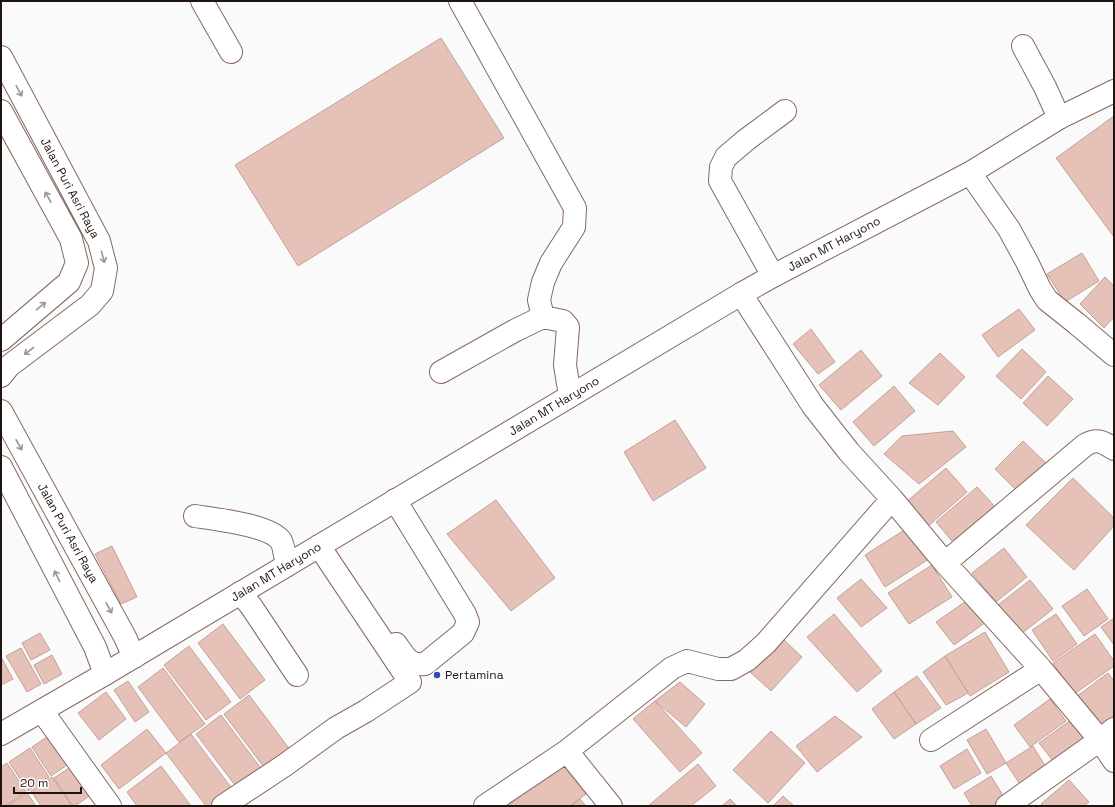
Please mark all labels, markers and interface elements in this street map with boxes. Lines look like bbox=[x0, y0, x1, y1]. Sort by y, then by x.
one-way arrow bbox=[16, 85, 23, 97]
street label: Jalan Puri Asri Raya bbox=[37, 135, 103, 241]
one-way arrow bbox=[43, 192, 51, 204]
street label: Jalan MT Haryono bbox=[785, 213, 883, 275]
one-way arrow bbox=[100, 250, 107, 263]
one-way arrow bbox=[36, 302, 46, 311]
one-way arrow bbox=[23, 347, 34, 355]
street label: Jalan MT Haryono bbox=[506, 373, 602, 439]
one-way arrow bbox=[16, 439, 24, 451]
street label: Jalan Puri Asri Raya bbox=[34, 480, 102, 586]
street label: Jalan MT Haryono bbox=[228, 539, 324, 605]
one-way arrow bbox=[53, 570, 60, 582]
one-way arrow bbox=[105, 602, 113, 614]
place label: Pertamina bbox=[445, 667, 504, 683]
marker: Pertamina bbox=[432, 670, 442, 680]
scale bar bbox=[14, 769, 81, 795]
text: 20 m bbox=[20, 775, 48, 791]

